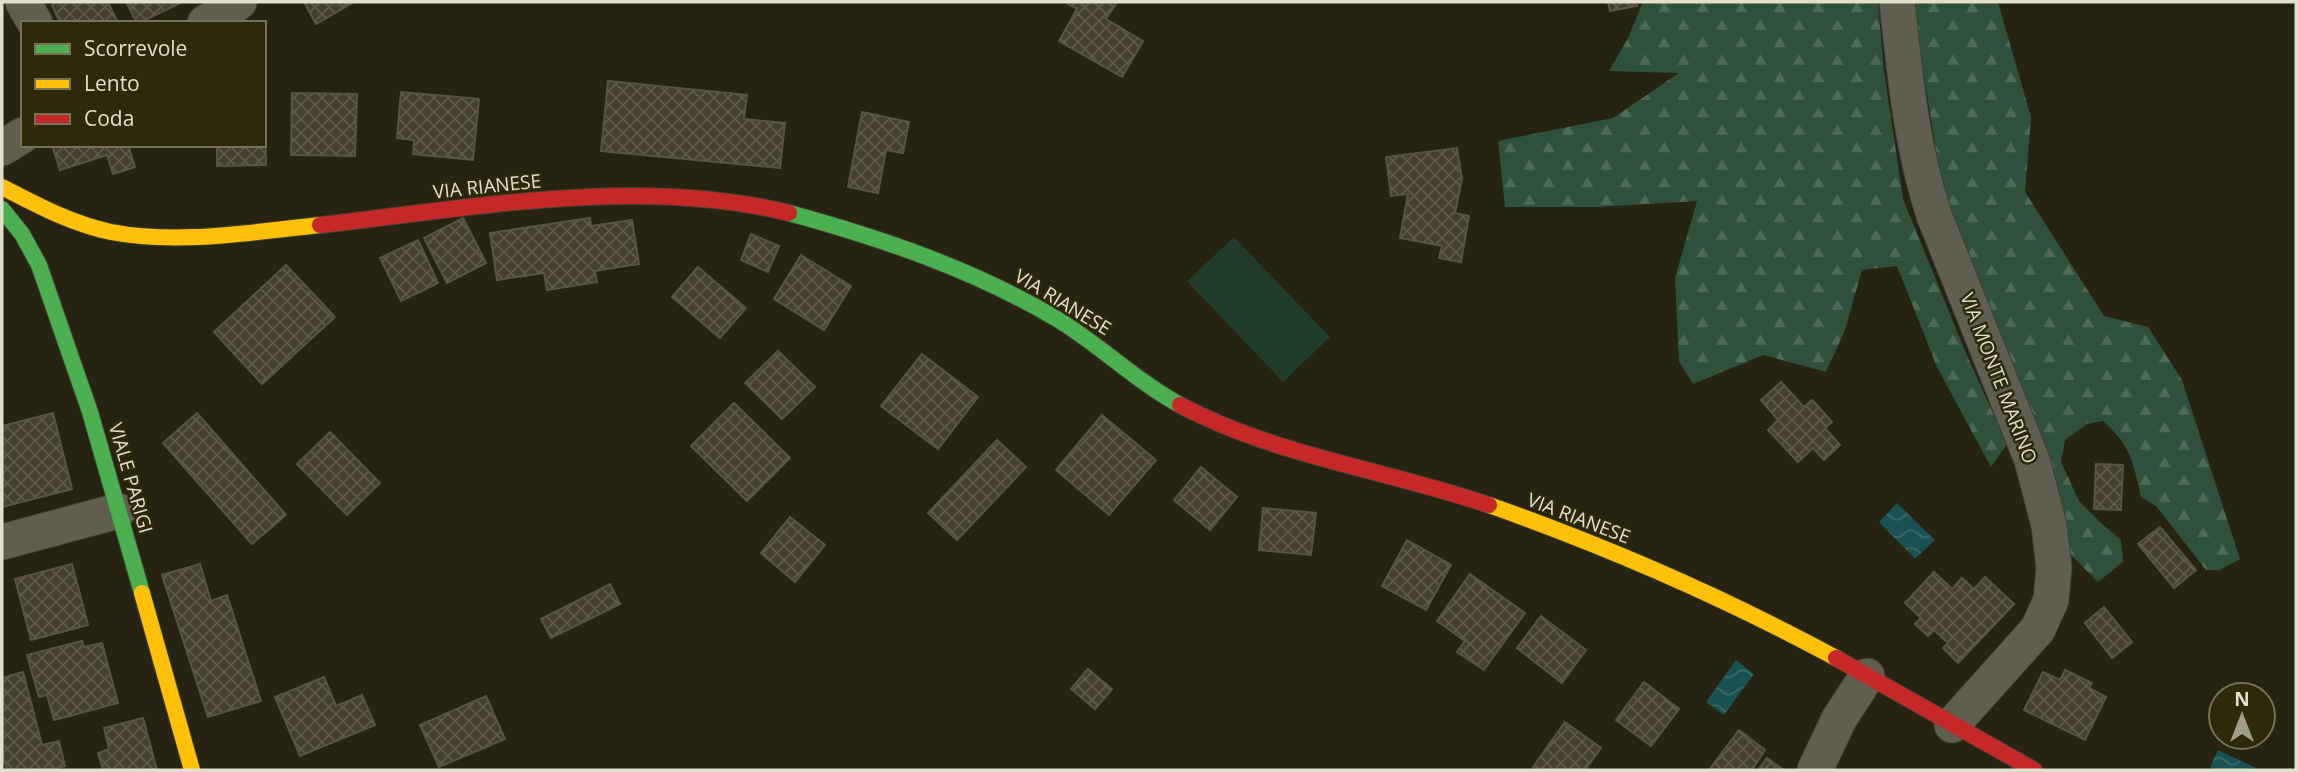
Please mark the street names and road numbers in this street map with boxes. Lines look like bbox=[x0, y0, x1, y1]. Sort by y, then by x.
street label: VIA RIANESE bbox=[432, 167, 542, 205]
street label: VIA RIANESE bbox=[1010, 263, 1116, 341]
street label: VIA MONTE MARINO bbox=[1954, 289, 2044, 467]
street label: VIALE PARIGI bbox=[103, 420, 159, 536]
street label: VIA RIANESE bbox=[1524, 486, 1634, 550]

